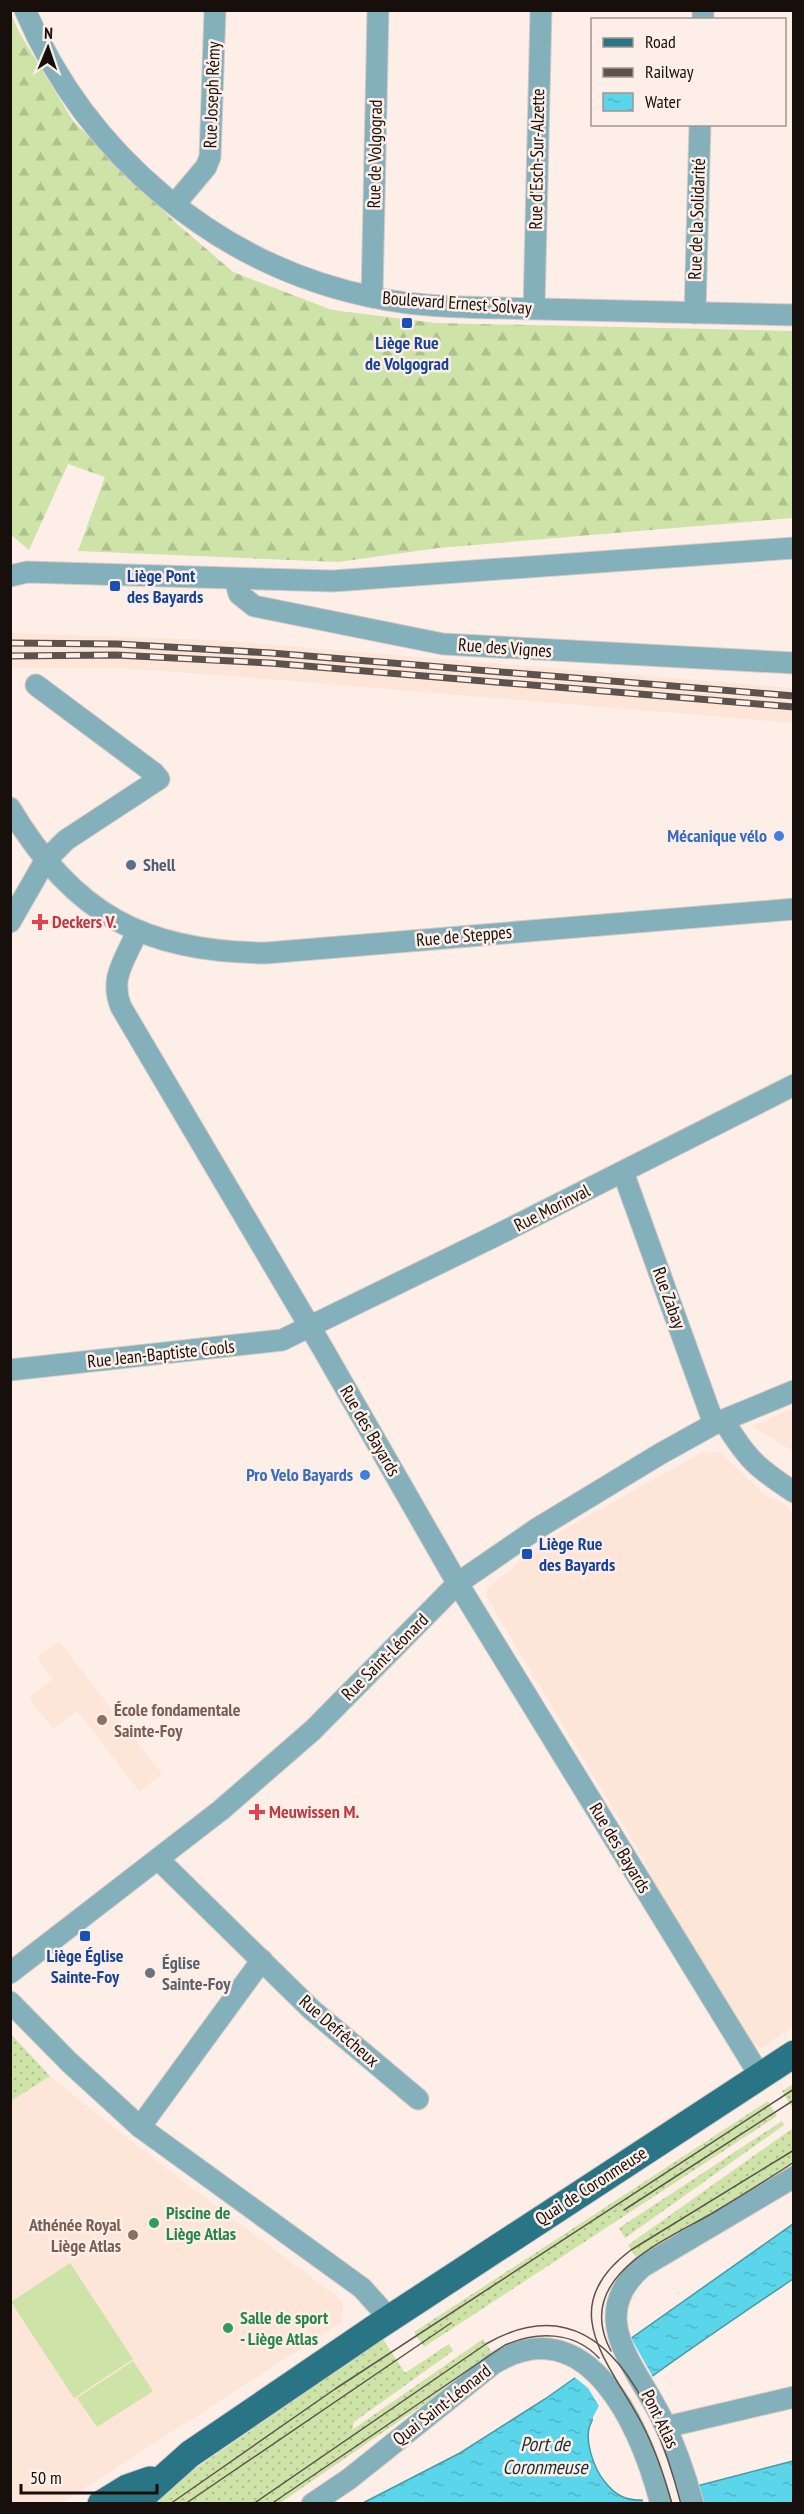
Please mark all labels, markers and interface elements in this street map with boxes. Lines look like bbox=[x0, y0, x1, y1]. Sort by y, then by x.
north arrow bbox=[18, 18, 78, 78]
legend bbox=[591, 18, 786, 126]
text: N bbox=[44, 23, 53, 43]
text: Road bbox=[645, 30, 676, 53]
street label: Rue Joseph Rémy bbox=[198, 41, 225, 149]
text: Railway bbox=[645, 60, 694, 83]
street label: Rue d'Esch-Sur-Alzette bbox=[524, 88, 549, 230]
text: Water bbox=[645, 90, 681, 113]
street label: Rue de Volgograd bbox=[362, 99, 387, 209]
street label: Rue de la Solidarité bbox=[683, 158, 710, 280]
street label: Boulevard Ernest Solvay bbox=[382, 286, 533, 319]
marker: Liège Rue de Volgograd bbox=[400, 316, 414, 330]
place label: Liège Rue de Volgograd bbox=[365, 331, 449, 375]
place label: Liège Pont des Bayards bbox=[127, 564, 203, 608]
marker: Liège Pont des Bayards bbox=[108, 579, 122, 593]
street label: Rue des Vignes bbox=[457, 633, 553, 662]
place label: Mécanique vélo bbox=[667, 824, 767, 847]
marker: Mécanique vélo bbox=[772, 829, 786, 843]
place label: Shell bbox=[143, 853, 176, 876]
marker: Shell bbox=[124, 858, 138, 872]
place label: Deckers V. bbox=[52, 910, 117, 933]
marker: Deckers V. bbox=[33, 915, 47, 929]
street label: Rue de Steppes bbox=[415, 920, 513, 951]
street label: Rue Morinval bbox=[510, 1178, 594, 1236]
street label: Rue Zabay bbox=[648, 1264, 691, 1332]
street label: Rue Jean-Baptiste Cools bbox=[86, 1334, 236, 1373]
street label: Rue des Bayards bbox=[335, 1381, 406, 1480]
place label: Pro Velo Bayards bbox=[246, 1463, 353, 1486]
marker: Pro Velo Bayards bbox=[358, 1468, 372, 1482]
place label: Liège Rue des Bayards bbox=[539, 1532, 615, 1576]
marker: Liège Rue des Bayards bbox=[520, 1547, 534, 1561]
street label: Rue Saint-Léonard bbox=[336, 1608, 433, 1705]
place label: École fondamentale Sainte-Foy bbox=[114, 1698, 241, 1742]
marker: École fondamentale Sainte-Foy bbox=[95, 1713, 109, 1727]
street label: Rue des Bayards bbox=[584, 1798, 656, 1897]
place label: Meuwissen M. bbox=[269, 1800, 359, 1823]
marker: Meuwissen M. bbox=[250, 1805, 264, 1819]
marker: Liège Église Sainte-Foy bbox=[78, 1929, 92, 1943]
place label: Liège Église Sainte-Foy bbox=[47, 1944, 124, 1988]
place label: Église Sainte-Foy bbox=[162, 1951, 231, 1995]
marker: Église Sainte-Foy bbox=[143, 1966, 157, 1980]
street label: Rue Defrêcheux bbox=[295, 1990, 384, 2072]
street label: Quai de Coronmeuse bbox=[531, 2141, 651, 2230]
place label: Piscine de Liège Atlas bbox=[166, 2201, 236, 2245]
place label: Athénée Royal Liège Atlas bbox=[28, 2213, 122, 2257]
marker: Piscine de Liège Atlas bbox=[147, 2216, 161, 2230]
marker: Athénée Royal Liège Atlas bbox=[126, 2228, 140, 2242]
place label: Salle de sport - Liège Atlas bbox=[240, 2306, 329, 2350]
marker: Salle de sport - Liège Atlas bbox=[221, 2321, 235, 2335]
street label: Quai Saint-Léonard bbox=[388, 2359, 496, 2450]
street label: Pont Atlas bbox=[636, 2386, 684, 2452]
water label: Port de Coronmeuse bbox=[502, 2431, 589, 2480]
scale bar bbox=[21, 2457, 158, 2495]
text: 50 m bbox=[30, 2466, 62, 2489]

